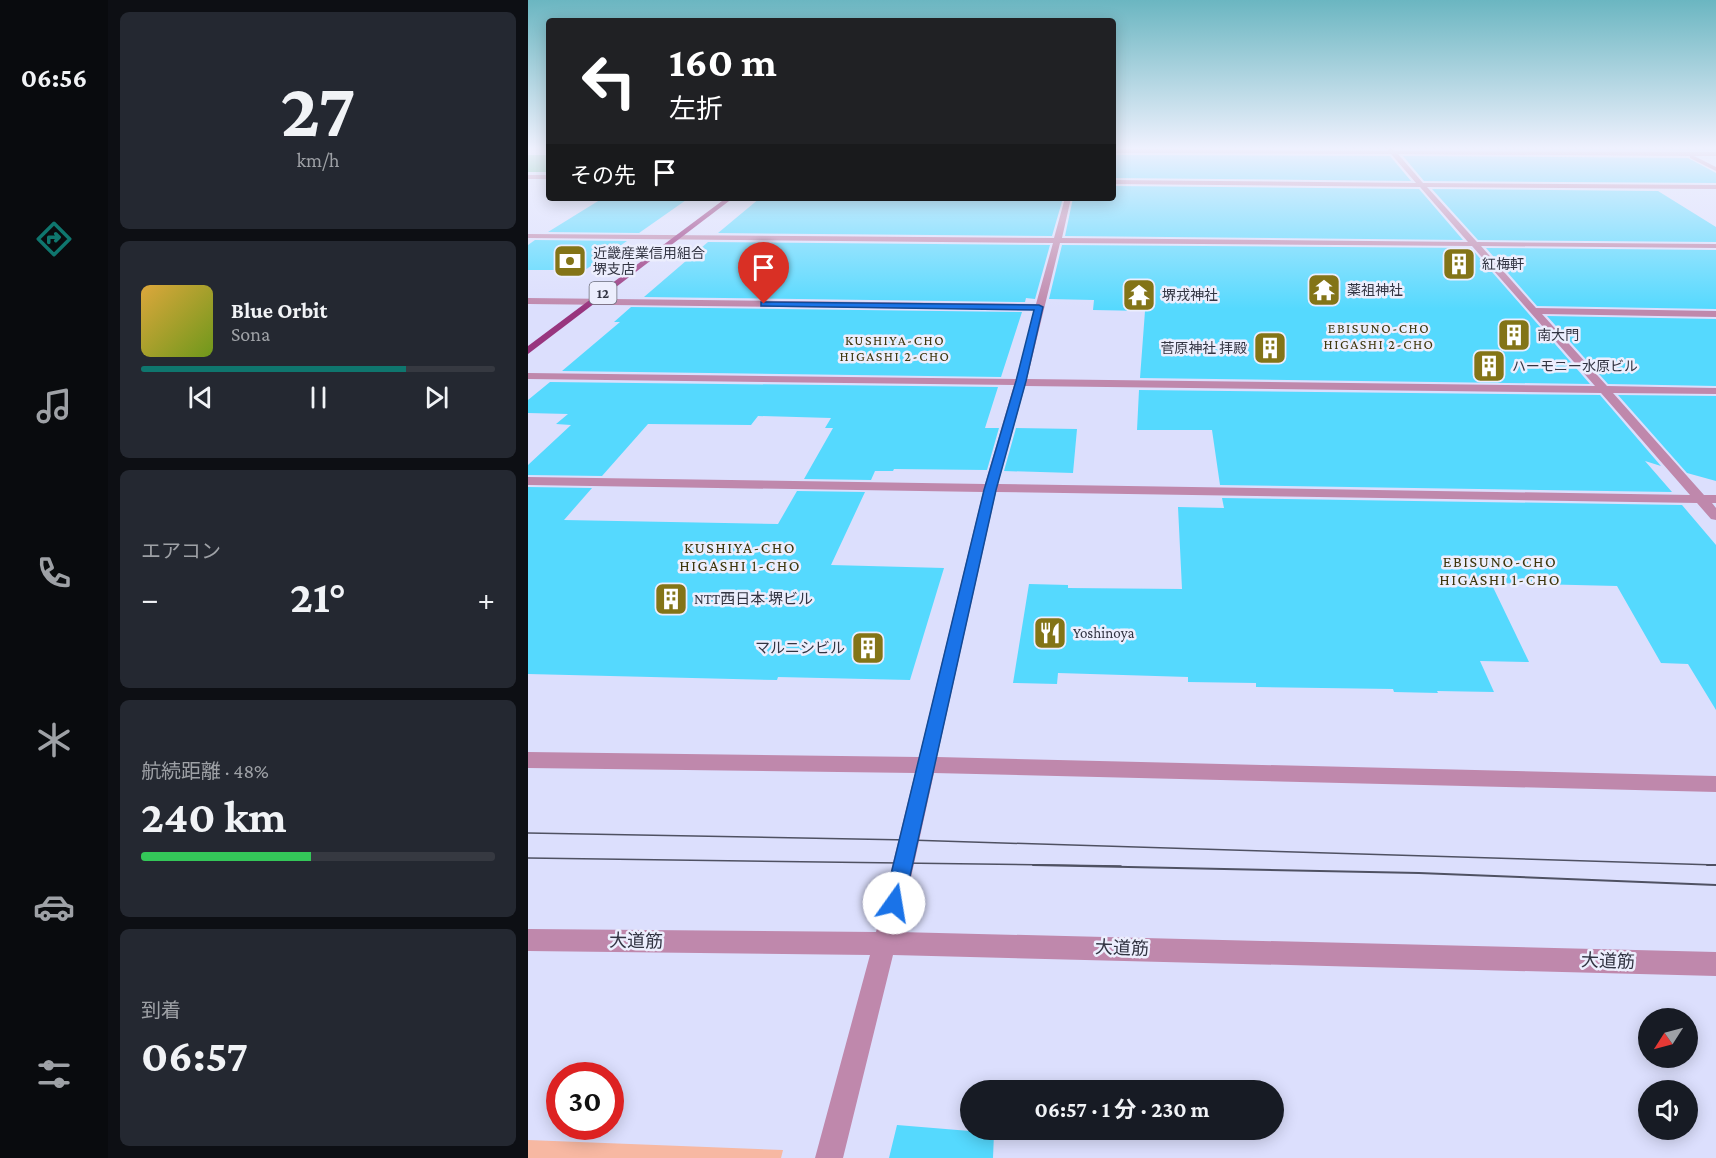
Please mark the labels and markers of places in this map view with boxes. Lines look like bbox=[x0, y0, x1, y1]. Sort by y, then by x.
pin bbox=[738, 242, 789, 304]
bank icon: 近畿産業信用組合 堺支店 bbox=[552, 243, 588, 279]
place label: 近畿産業信用組合 堺支店 bbox=[593, 245, 705, 277]
building icon: 紅梅軒 bbox=[1441, 246, 1477, 282]
place label: 紅梅軒 bbox=[1482, 256, 1524, 272]
temple icon: 薬祖神社 bbox=[1306, 272, 1342, 308]
temple icon: 堺戎神社 bbox=[1121, 277, 1157, 313]
place label: 薬祖神社 bbox=[1347, 282, 1403, 298]
place label: 堺戎神社 bbox=[1162, 287, 1218, 303]
building icon: 南大門 bbox=[1496, 317, 1532, 353]
place label: 南大門 bbox=[1537, 327, 1579, 343]
building icon: 菅原神社 拝殿 bbox=[1252, 330, 1288, 366]
place label: 菅原神社 拝殿 bbox=[1160, 340, 1247, 356]
building icon: ハーモニー水原ビル bbox=[1471, 348, 1507, 384]
place label: ハーモニー水原ビル bbox=[1512, 358, 1638, 374]
building icon: NTT西日本 堺ビル bbox=[653, 581, 689, 617]
place label: NTT西日本 堺ビル bbox=[694, 591, 813, 607]
restaurant icon: Yoshinoya bbox=[1032, 615, 1068, 651]
place label: Yoshinoya bbox=[1073, 625, 1135, 642]
building icon: マルニシビル bbox=[850, 630, 886, 666]
place label: マルニシビル bbox=[755, 640, 845, 656]

